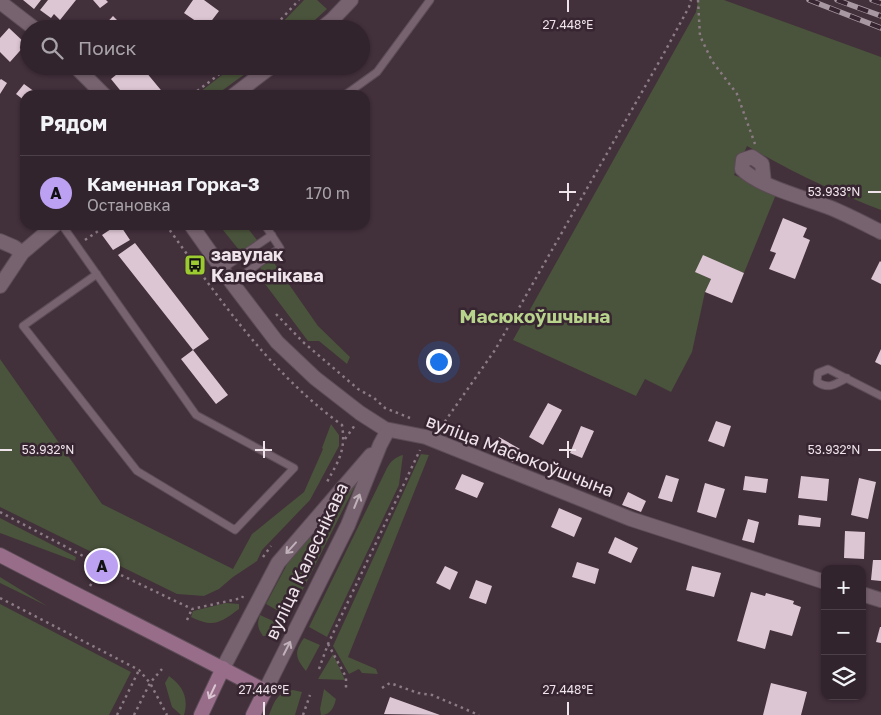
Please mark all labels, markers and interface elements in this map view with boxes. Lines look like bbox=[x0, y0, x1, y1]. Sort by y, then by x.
text: 27.448°E bbox=[543, 17, 593, 32]
search box bbox=[20, 20, 370, 75]
icon: search bbox=[38, 34, 66, 62]
text: Поиск bbox=[78, 36, 137, 59]
text: Рядом bbox=[40, 110, 107, 136]
text: Каменная Горка-3 bbox=[87, 172, 260, 195]
text: A bbox=[50, 183, 62, 203]
text: 170 m bbox=[306, 183, 350, 203]
text: 53.933°N bbox=[808, 184, 860, 199]
text: Остановка bbox=[87, 195, 171, 215]
place label: завулак Калеснікава bbox=[211, 243, 324, 286]
bus stop icon: завулак Калеснікава bbox=[183, 253, 207, 277]
district label: Масюкоўшчына bbox=[460, 304, 610, 327]
your location bbox=[426, 349, 452, 375]
street label: вуліца Масюкоўшчына bbox=[423, 409, 618, 501]
text: 53.932°N bbox=[22, 442, 74, 457]
text: 53.932°N bbox=[808, 442, 860, 457]
street label: вуліца Калеснікава bbox=[260, 479, 352, 643]
one-way arrow bbox=[353, 494, 363, 509]
one-way arrow bbox=[285, 542, 297, 555]
pin: A bbox=[86, 547, 118, 585]
map controls bbox=[821, 565, 866, 700]
button: + bbox=[821, 565, 866, 610]
button: − bbox=[821, 610, 866, 655]
one-way arrow bbox=[282, 640, 292, 655]
button: layers bbox=[821, 655, 866, 700]
text: 27.446°E bbox=[239, 682, 289, 697]
text: 27.448°E bbox=[543, 682, 593, 697]
one-way arrow bbox=[207, 684, 216, 699]

